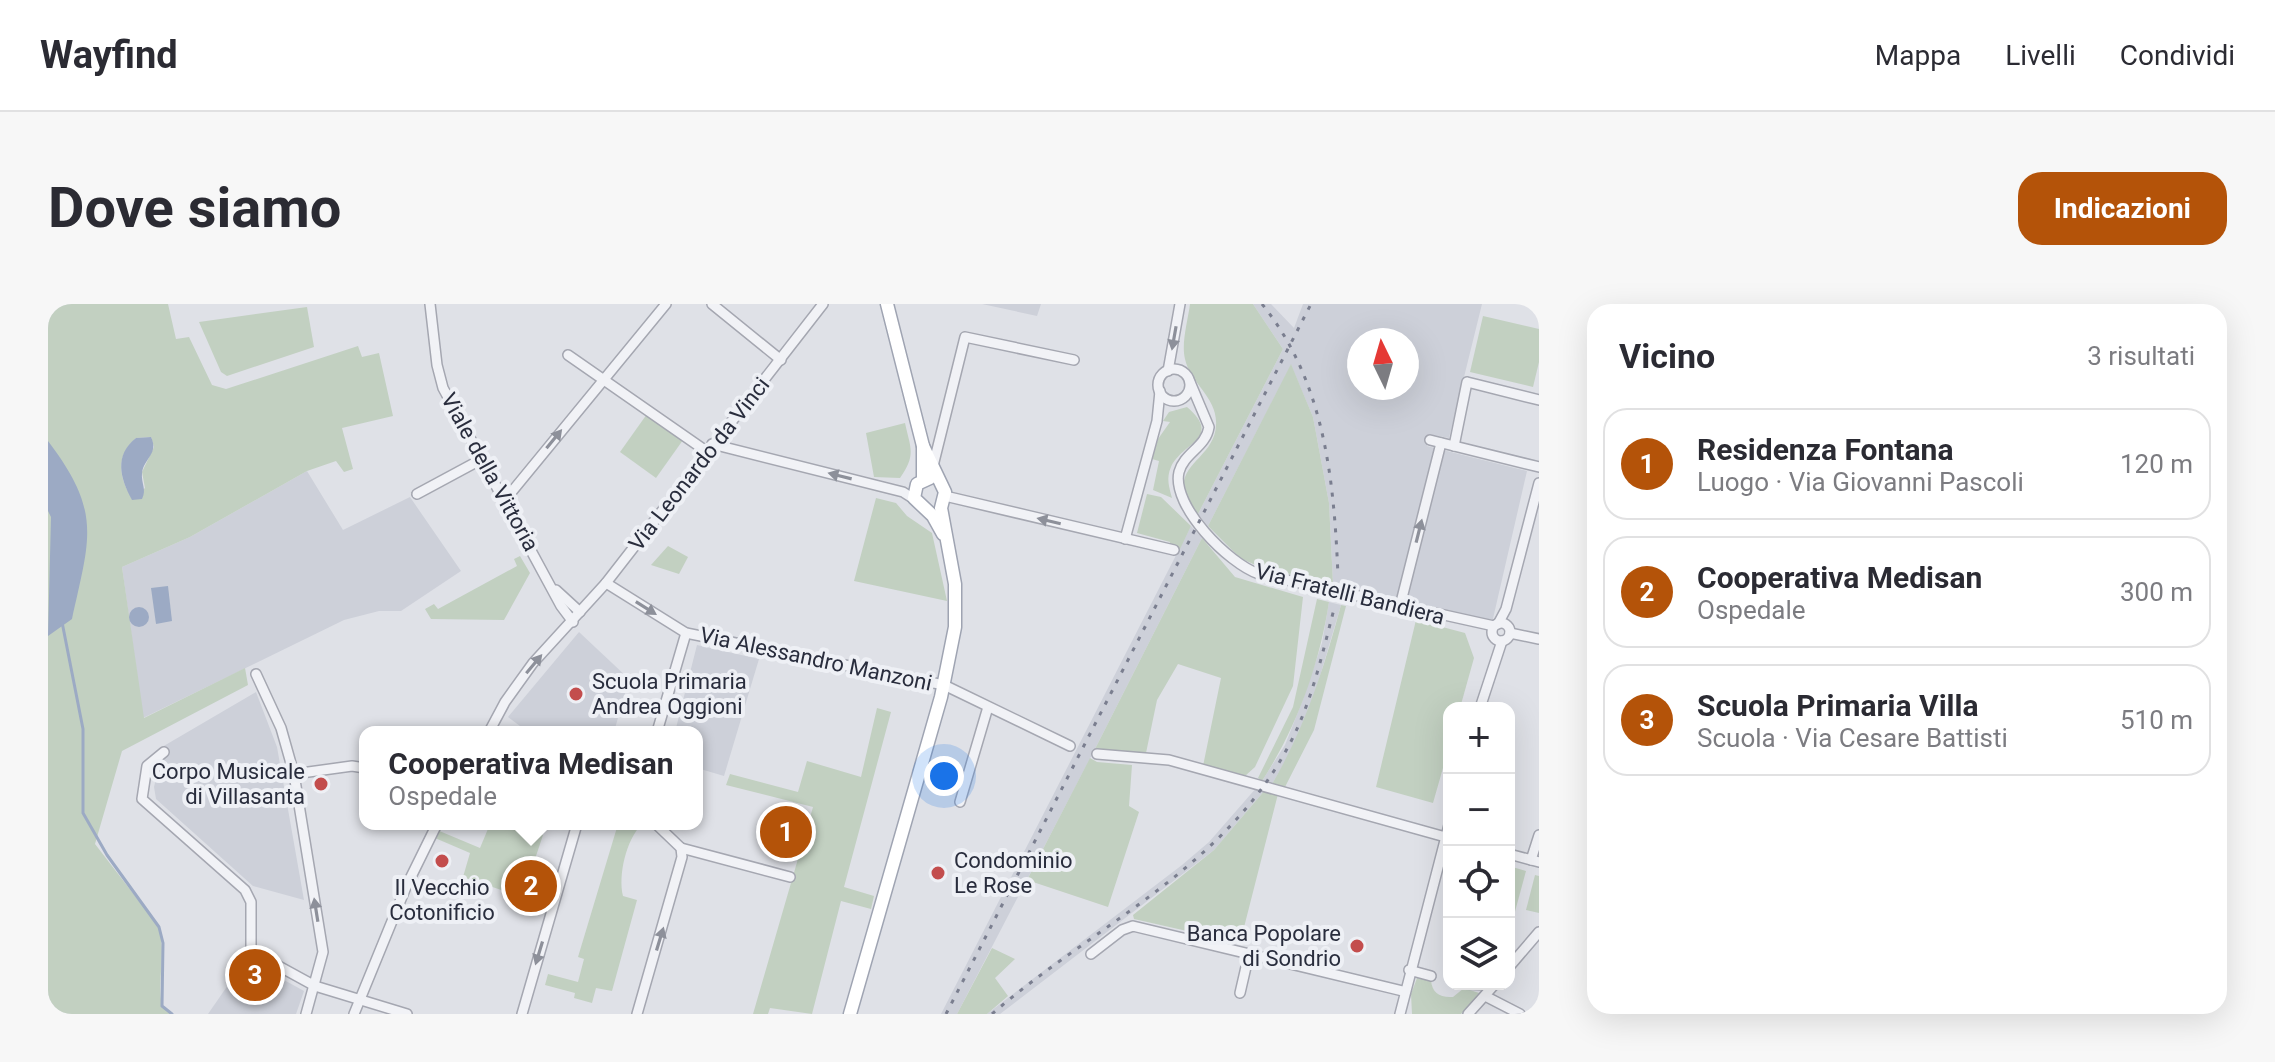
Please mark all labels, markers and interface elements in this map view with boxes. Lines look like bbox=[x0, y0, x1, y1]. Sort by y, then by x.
text: Wayfind bbox=[40, 33, 178, 77]
text: Mappa bbox=[1875, 39, 1961, 72]
text: Livelli bbox=[2005, 39, 2076, 72]
text: Condividi bbox=[2120, 39, 2235, 72]
button: Indicazioni bbox=[2018, 172, 2227, 245]
text: Dove siamo bbox=[48, 175, 341, 241]
one-way arrow bbox=[1167, 325, 1179, 350]
north arrow bbox=[1347, 328, 1419, 400]
text: Vicino bbox=[1619, 336, 1715, 376]
text: 3 risultati bbox=[2087, 341, 2195, 371]
street label: Via Leonardo da Vinci bbox=[624, 372, 774, 556]
street label: Viale della Vittoria bbox=[436, 389, 544, 555]
one-way arrow bbox=[545, 430, 562, 450]
text: Residenza Fontana bbox=[1697, 432, 1953, 467]
text: 1 bbox=[1640, 449, 1654, 479]
text: 120 m bbox=[2120, 449, 2193, 479]
text: Luogo · Via Giovanni Pascoli bbox=[1697, 467, 2024, 497]
one-way arrow bbox=[828, 470, 853, 482]
one-way arrow bbox=[1036, 514, 1061, 527]
one-way arrow bbox=[1413, 518, 1425, 543]
street label: Via Fratelli Bandiera bbox=[1253, 558, 1447, 630]
text: Cooperativa Medisan bbox=[1697, 560, 1982, 595]
text: 2 bbox=[1640, 577, 1654, 607]
text: 300 m bbox=[2120, 577, 2193, 607]
text: Ospedale bbox=[1697, 595, 1806, 625]
one-way arrow bbox=[635, 601, 657, 615]
street label: Via Alessandro Manzoni bbox=[698, 622, 934, 696]
one-way arrow bbox=[525, 655, 542, 675]
place label: Scuola Primaria Andrea Oggioni bbox=[592, 669, 747, 719]
marker: Scuola Primaria Andrea Oggioni bbox=[567, 685, 585, 703]
text: Scuola Primaria Villa bbox=[1697, 688, 1979, 723]
map controls bbox=[1443, 702, 1515, 990]
button: + bbox=[1443, 702, 1515, 774]
text: 3 bbox=[1640, 705, 1654, 735]
text: 510 m bbox=[2120, 705, 2193, 735]
text: Scuola · Via Cesare Battisti bbox=[1697, 723, 2008, 753]
popup bbox=[359, 726, 703, 830]
text: Cooperativa Medisan bbox=[388, 746, 674, 781]
your location bbox=[924, 756, 964, 796]
place label: Corpo Musicale di Villasanta bbox=[152, 759, 305, 809]
button: − bbox=[1443, 774, 1515, 846]
marker: Corpo Musicale di Villasanta bbox=[312, 775, 330, 793]
text: Ospedale bbox=[388, 781, 497, 811]
pin: 1 bbox=[760, 802, 812, 862]
button: locate bbox=[1443, 846, 1515, 918]
place label: Condominio Le Rose bbox=[954, 848, 1073, 898]
marker: Il Vecchio Cotonificio bbox=[433, 852, 451, 870]
pin: 2 bbox=[505, 856, 557, 916]
marker: Condominio Le Rose bbox=[929, 864, 947, 882]
place label: Il Vecchio Cotonificio bbox=[389, 875, 495, 925]
one-way arrow bbox=[309, 897, 322, 922]
button: layers bbox=[1443, 918, 1515, 990]
place label: Banca Popolare di Sondrio bbox=[1187, 921, 1341, 971]
one-way arrow bbox=[654, 927, 667, 951]
marker: Banca Popolare di Sondrio bbox=[1348, 937, 1366, 955]
one-way arrow bbox=[532, 941, 545, 965]
pin: 3 bbox=[229, 945, 281, 1005]

